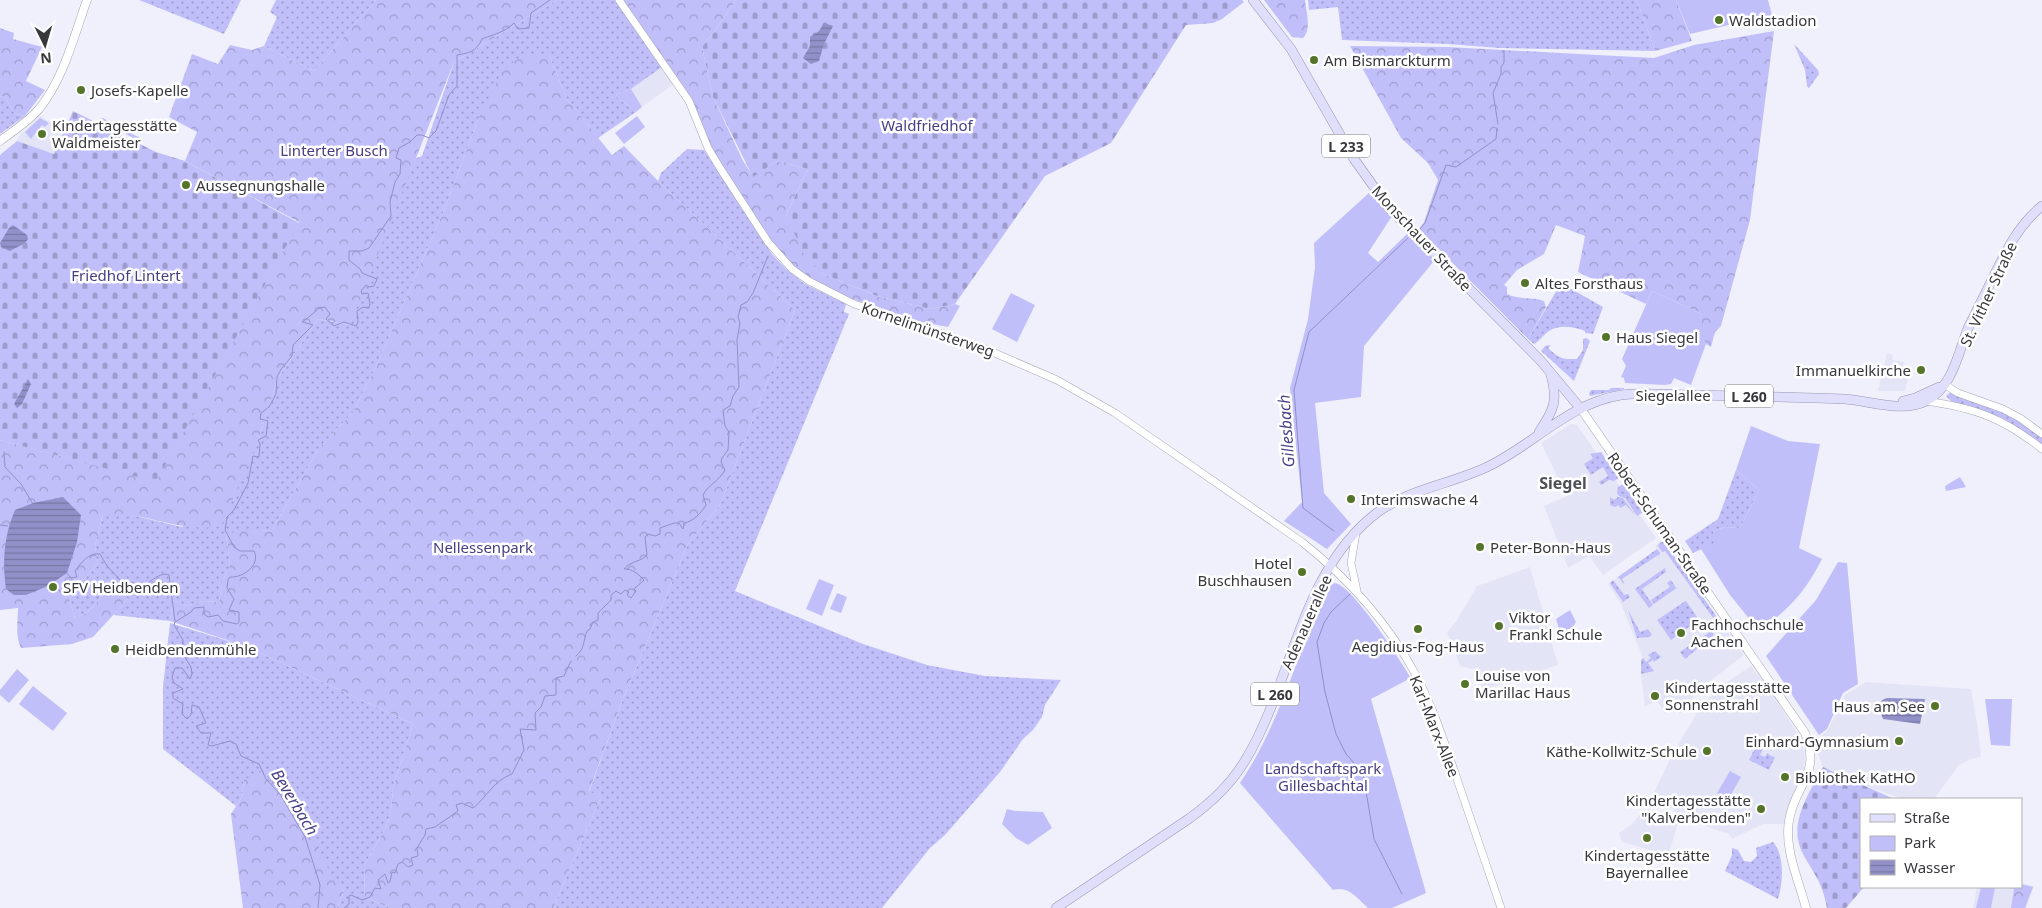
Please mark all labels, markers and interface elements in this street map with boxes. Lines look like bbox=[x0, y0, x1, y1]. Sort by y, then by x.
place label: Waldstadion bbox=[1729, 10, 1817, 30]
marker: Waldstadion bbox=[1713, 14, 1725, 26]
north arrow bbox=[20, 20, 70, 70]
text: N bbox=[40, 48, 53, 68]
place label: Am Bismarckturm bbox=[1324, 50, 1451, 70]
marker: Am Bismarckturm bbox=[1308, 54, 1320, 66]
place label: Josefs-Kapelle bbox=[89, 80, 189, 100]
marker: Josefs-Kapelle bbox=[75, 84, 87, 96]
place label: Kindertagesstätte Waldmeister bbox=[52, 115, 177, 152]
park label: Waldfriedhof bbox=[881, 115, 974, 135]
marker: Kindertagesstätte Waldmeister bbox=[36, 128, 48, 140]
road number: L 233 bbox=[1322, 134, 1370, 158]
park label: Linterter Busch bbox=[280, 140, 388, 160]
place label: Aussegnungshalle bbox=[196, 175, 325, 195]
marker: Aussegnungshalle bbox=[180, 179, 192, 191]
street label: Monschauer Straße bbox=[1368, 181, 1476, 295]
street label: St. Vither Straße bbox=[1955, 238, 2021, 350]
park label: Friedhof Lintert bbox=[71, 265, 181, 285]
place label: Altes Forsthaus bbox=[1535, 273, 1643, 293]
marker: Altes Forsthaus bbox=[1519, 277, 1531, 289]
street label: Kornelimünsterweg bbox=[859, 297, 997, 361]
place label: Haus Siegel bbox=[1616, 327, 1698, 347]
marker: Haus Siegel bbox=[1600, 331, 1612, 343]
place label: Immanuelkirche bbox=[1796, 360, 1911, 380]
marker: Immanuelkirche bbox=[1915, 364, 1927, 376]
road number: L 260 bbox=[1725, 384, 1773, 408]
street label: Siegelallee bbox=[1635, 385, 1711, 405]
water label: Gillesbach bbox=[1272, 394, 1300, 468]
street label: Robert-Schuman-Straße bbox=[1603, 448, 1717, 598]
district label: Siegel bbox=[1539, 472, 1587, 494]
place label: Interimswache 4 bbox=[1361, 489, 1479, 509]
marker: Interimswache 4 bbox=[1345, 493, 1357, 505]
park label: Nellessenpark bbox=[433, 537, 533, 557]
place label: Peter-Bonn-Haus bbox=[1490, 537, 1611, 557]
marker: Peter-Bonn-Haus bbox=[1474, 541, 1486, 553]
place label: Hotel Buschhausen bbox=[1197, 553, 1292, 590]
marker: Hotel Buschhausen bbox=[1296, 566, 1308, 578]
street label: Adenauerallee bbox=[1276, 571, 1336, 673]
place label: SFV Heidbenden bbox=[63, 577, 179, 597]
marker: SFV Heidbenden bbox=[47, 581, 59, 593]
place label: Viktor Frankl Schule bbox=[1509, 607, 1602, 644]
place label: Fachhochschule Aachen bbox=[1691, 614, 1804, 651]
marker: Viktor Frankl Schule bbox=[1493, 620, 1505, 632]
marker: Aegidius-Fog-Haus bbox=[1412, 623, 1424, 635]
marker: Fachhochschule Aachen bbox=[1675, 627, 1687, 639]
place label: Aegidius-Fog-Haus bbox=[1352, 636, 1484, 656]
place label: Heidbendenmühle bbox=[125, 639, 256, 659]
marker: Heidbendenmühle bbox=[109, 643, 121, 655]
place label: Louise von Marillac Haus bbox=[1475, 665, 1570, 702]
street label: Karl-Marx-Allee bbox=[1406, 672, 1464, 780]
place label: Kindertagesstätte Sonnenstrahl bbox=[1665, 677, 1790, 714]
marker: Louise von Marillac Haus bbox=[1459, 678, 1471, 690]
road number: L 260 bbox=[1251, 682, 1299, 706]
marker: Kindertagesstätte Sonnenstrahl bbox=[1649, 690, 1661, 702]
place label: Haus am See bbox=[1834, 696, 1925, 716]
marker: Haus am See bbox=[1929, 700, 1941, 712]
place label: Einhard-Gymnasium bbox=[1745, 731, 1889, 751]
marker: Einhard-Gymnasium bbox=[1893, 735, 1905, 747]
place label: Käthe-Kollwitz-Schule bbox=[1546, 741, 1697, 761]
marker: Käthe-Kollwitz-Schule bbox=[1701, 745, 1713, 757]
park label: Landschaftspark Gillesbachtal bbox=[1265, 758, 1381, 795]
water label: Beverbach bbox=[267, 765, 323, 839]
place label: Bibliothek KatHO bbox=[1795, 767, 1916, 787]
marker: Bibliothek KatHO bbox=[1779, 771, 1791, 783]
place label: Kindertagesstätte "Kalverbenden" bbox=[1626, 790, 1751, 827]
legend bbox=[1860, 798, 2022, 888]
marker: Kindertagesstätte "Kalverbenden" bbox=[1755, 803, 1767, 815]
text: Straße bbox=[1904, 807, 1950, 827]
marker: Kindertagesstätte Bayernallee bbox=[1641, 832, 1653, 844]
text: Park bbox=[1904, 832, 1936, 852]
place label: Kindertagesstätte Bayernallee bbox=[1584, 845, 1710, 882]
text: Wasser bbox=[1904, 857, 1955, 877]

